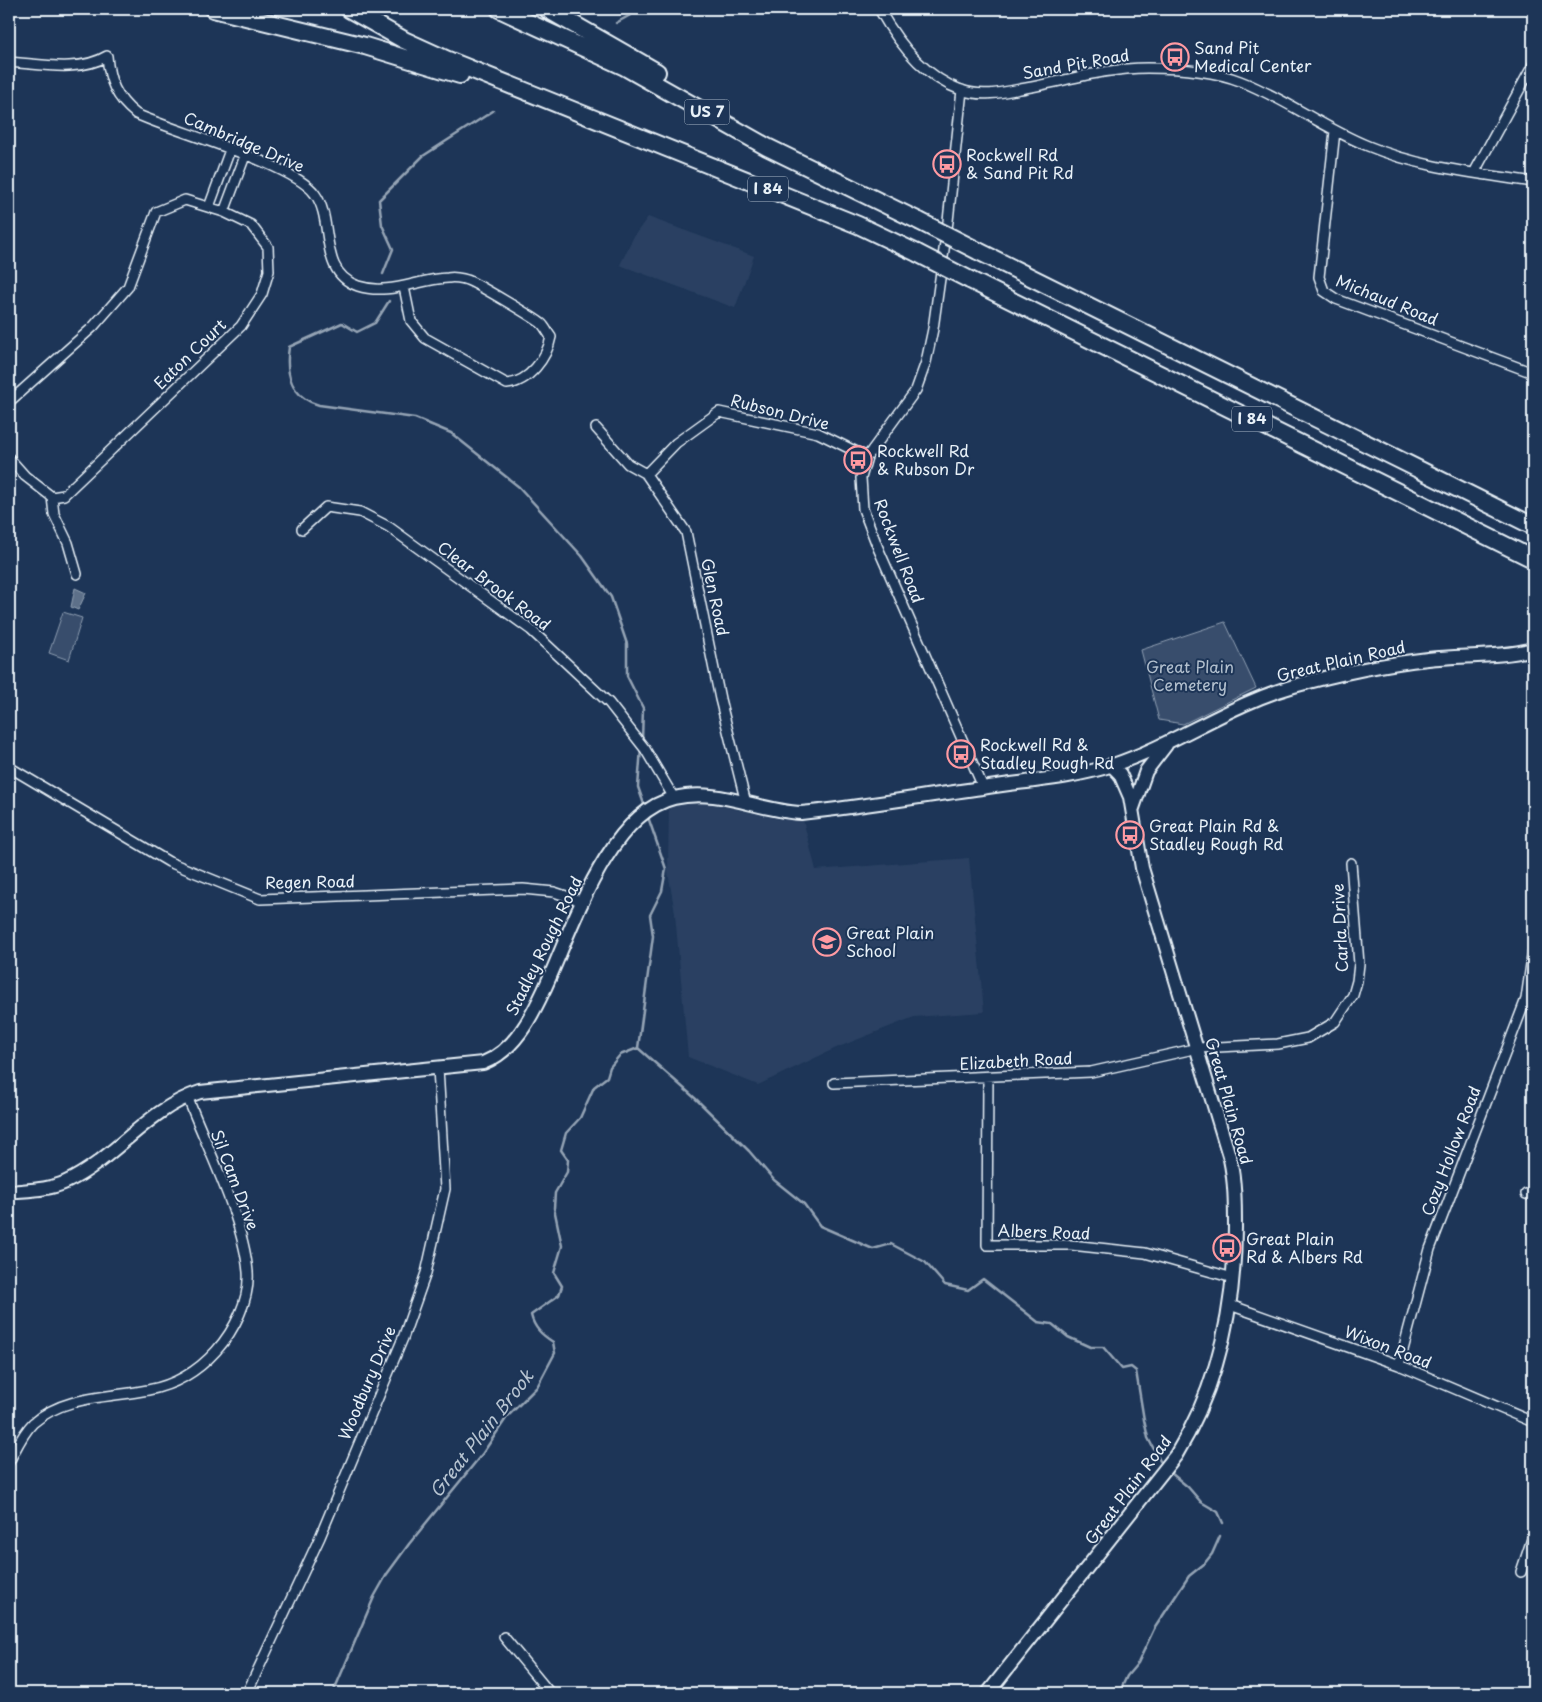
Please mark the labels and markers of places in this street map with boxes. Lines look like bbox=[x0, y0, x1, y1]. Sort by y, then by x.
place label: Sand Pit Medical Center bbox=[1194, 35, 1312, 77]
bus stop icon: Sand Pit Medical Center bbox=[1160, 42, 1190, 72]
place label: Rockwell Rd & Sand Pit Rd bbox=[966, 142, 1074, 184]
bus stop icon: Rockwell Rd & Sand Pit Rd bbox=[932, 149, 962, 179]
place label: Rockwell Rd & Rubson Dr bbox=[877, 438, 975, 480]
bus stop icon: Rockwell Rd & Rubson Dr bbox=[843, 445, 873, 475]
place label: Rockwell Rd & Stadley Rough Rd bbox=[980, 732, 1115, 774]
bus stop icon: Rockwell Rd & Stadley Rough Rd bbox=[946, 739, 976, 769]
place label: Great Plain Rd & Stadley Rough Rd bbox=[1149, 813, 1284, 855]
bus stop icon: Great Plain Rd & Stadley Rough Rd bbox=[1115, 820, 1145, 850]
place label: Great Plain School bbox=[846, 920, 934, 962]
school or university icon: Great Plain School bbox=[812, 927, 842, 957]
place label: Great Plain Rd & Albers Rd bbox=[1246, 1226, 1363, 1268]
bus stop icon: Great Plain Rd & Albers Rd bbox=[1212, 1233, 1242, 1263]

